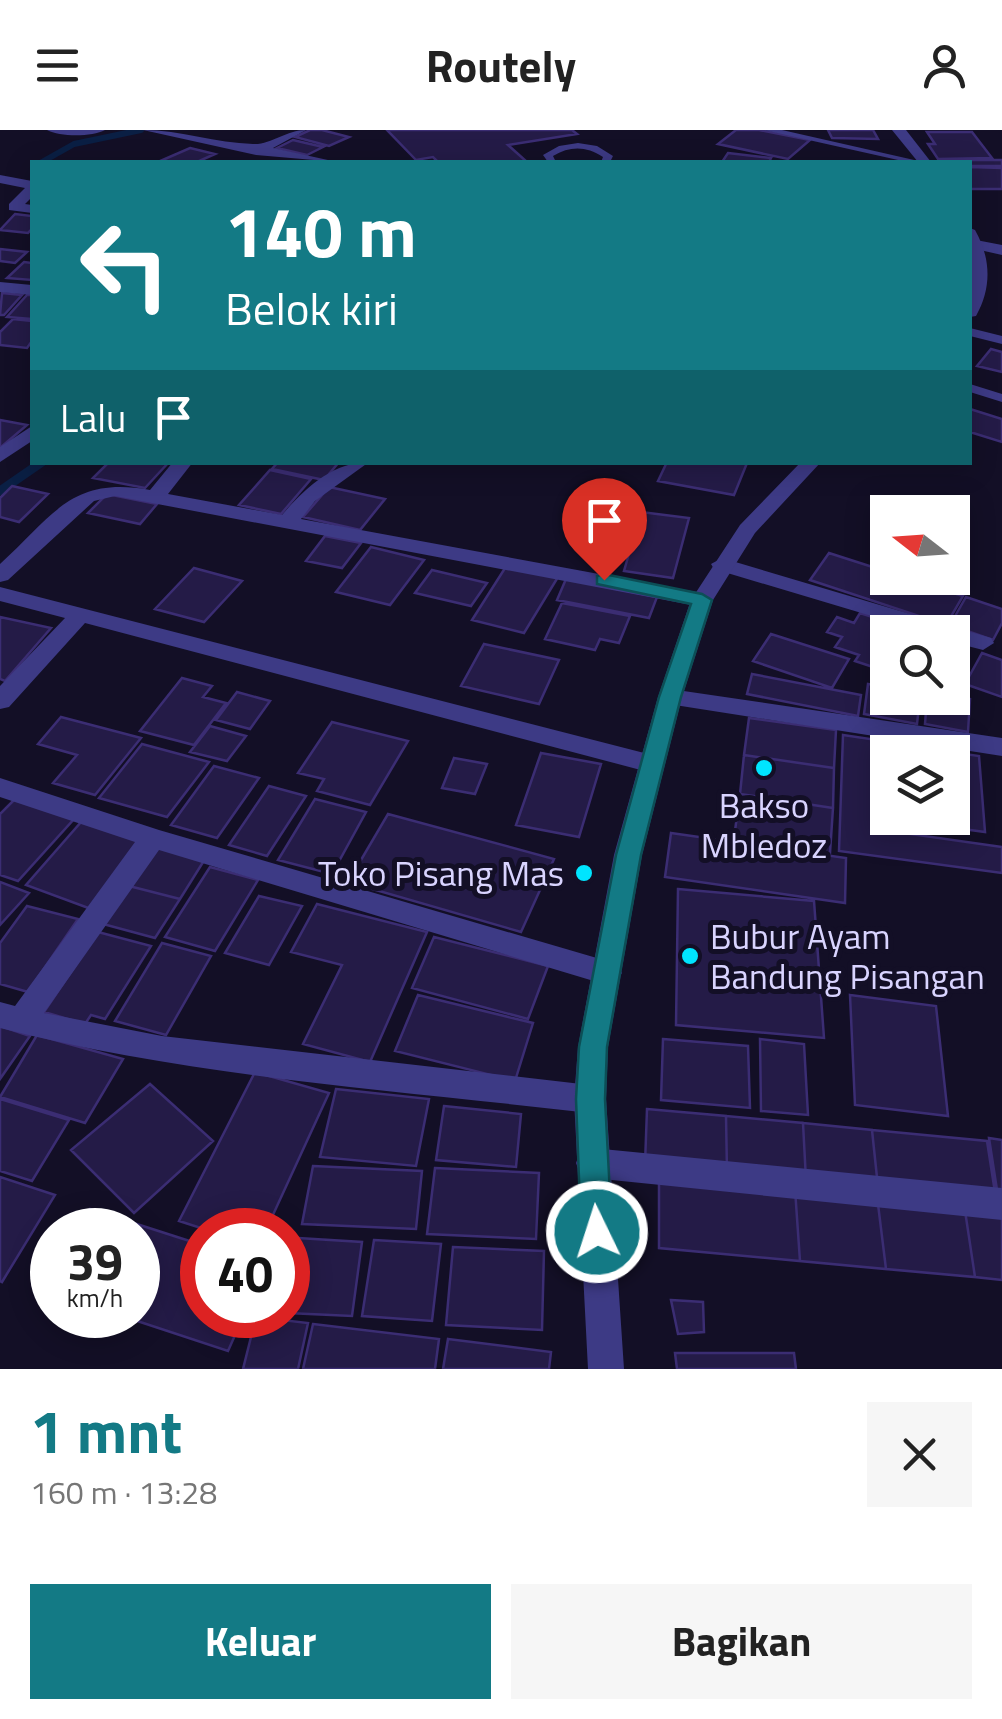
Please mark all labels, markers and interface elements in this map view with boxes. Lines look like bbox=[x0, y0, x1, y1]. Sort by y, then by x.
text: Routely bbox=[426, 31, 576, 99]
icon: menu bbox=[30, 38, 85, 93]
icon: person bbox=[917, 38, 972, 93]
text: 140 m bbox=[225, 178, 417, 284]
icon: left bbox=[60, 200, 190, 330]
text: Belok kiri bbox=[225, 274, 398, 342]
text: Lalu bbox=[60, 389, 126, 447]
icon: arrive bbox=[146, 390, 201, 445]
pin bbox=[562, 478, 647, 581]
icon: arrive bbox=[577, 493, 632, 548]
north arrow bbox=[870, 495, 970, 595]
map controls bbox=[870, 495, 970, 835]
button: search bbox=[870, 615, 970, 715]
button: layers bbox=[870, 735, 970, 835]
marker: Bakso Mbledoz bbox=[753, 757, 775, 779]
place label: Bakso Mbledoz bbox=[701, 778, 827, 872]
place label: Toko Pisang Mas bbox=[318, 846, 564, 900]
marker: Toko Pisang Mas bbox=[573, 862, 595, 884]
place label: Bubur Ayam Bandung Pisangan bbox=[710, 909, 985, 1003]
marker: Bubur Ayam Bandung Pisangan bbox=[679, 945, 701, 967]
position arrow bbox=[545, 1180, 649, 1284]
speed limit sign: 40 bbox=[180, 1208, 310, 1338]
text: 39 bbox=[67, 1223, 123, 1299]
text: km/h bbox=[67, 1279, 123, 1317]
text: 1 mnt bbox=[30, 1385, 182, 1476]
button: close bbox=[867, 1402, 972, 1507]
text: 160 m · 13:28 bbox=[30, 1468, 217, 1516]
button: Keluar bbox=[30, 1584, 491, 1699]
button: Bagikan bbox=[511, 1584, 972, 1699]

